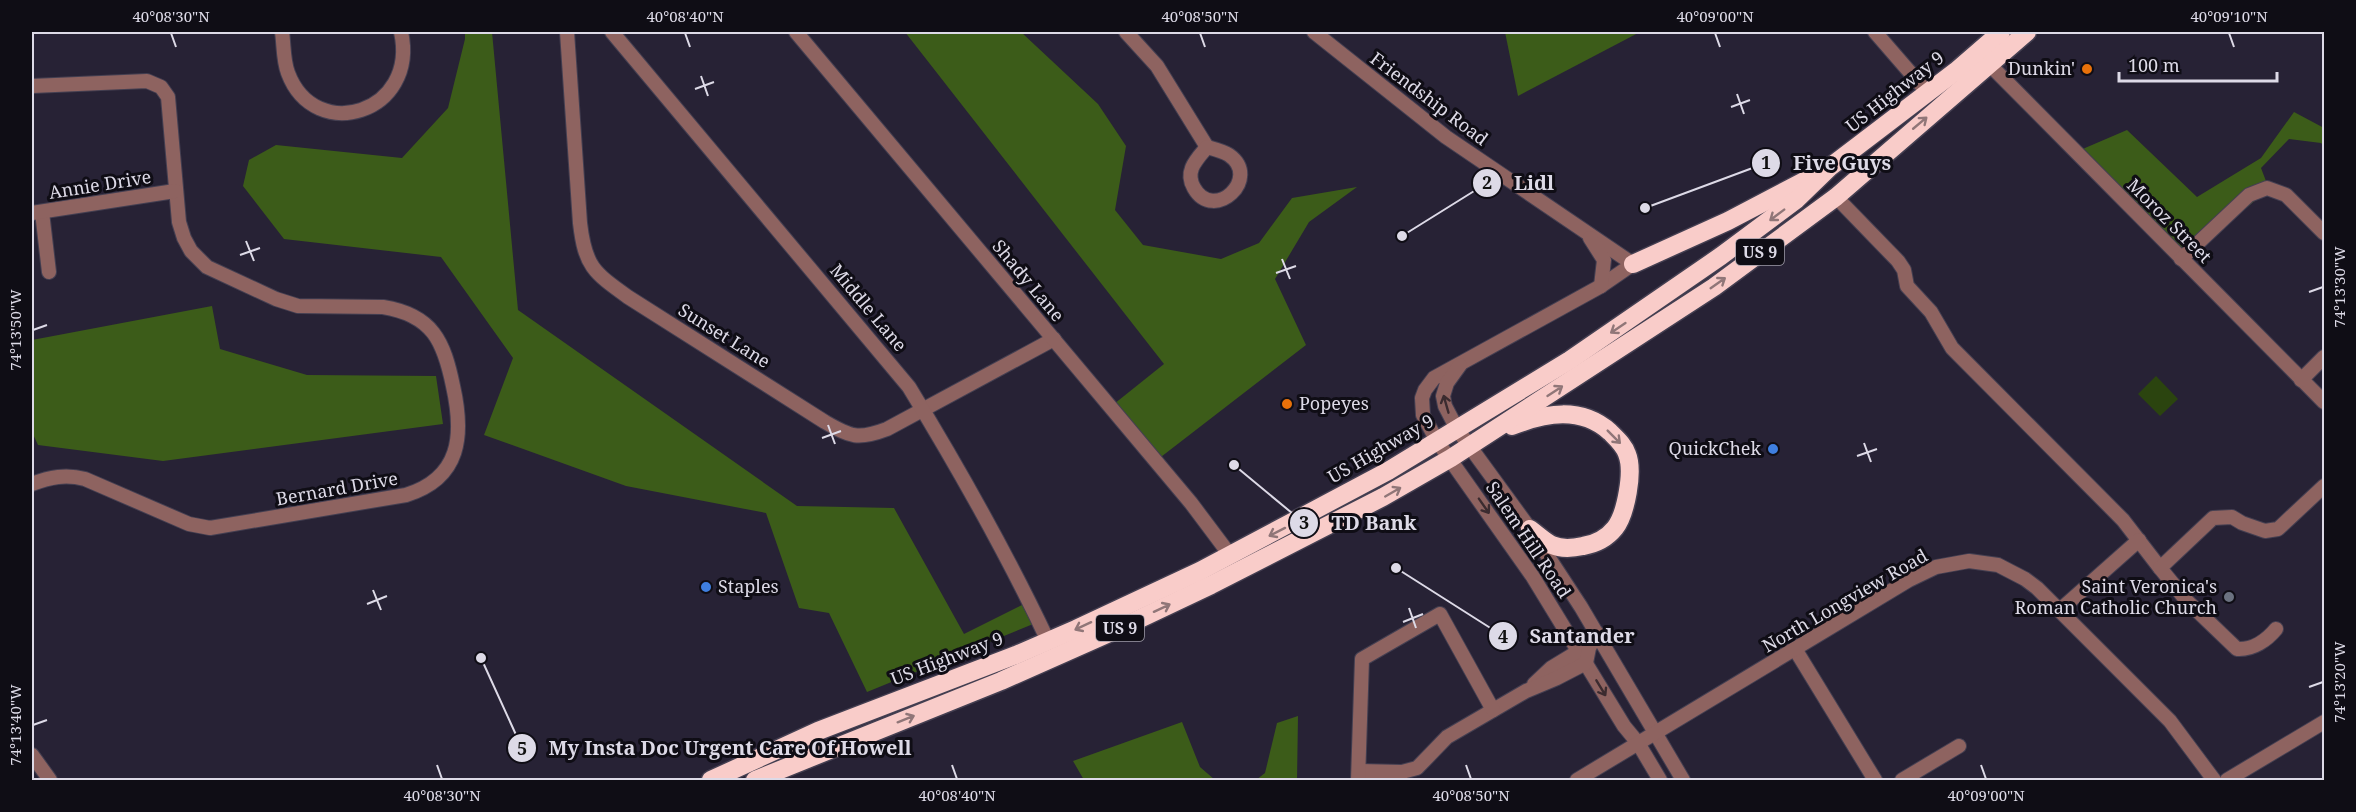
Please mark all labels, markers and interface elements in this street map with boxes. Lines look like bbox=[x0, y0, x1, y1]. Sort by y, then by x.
text: 40°08'30"N bbox=[132, 6, 210, 26]
text: 40°08'40"N bbox=[646, 6, 724, 26]
text: 40°08'50"N bbox=[1161, 6, 1239, 26]
text: 40°09'00"N bbox=[1676, 6, 1754, 26]
text: 40°09'10"N bbox=[2190, 6, 2268, 26]
street label: US Highway 9 bbox=[1840, 45, 1949, 137]
scale bar bbox=[2119, 45, 2276, 83]
street label: Friendship Road bbox=[1366, 46, 1493, 150]
text: 100 m bbox=[2128, 53, 2180, 77]
place label: Dunkin' bbox=[2008, 56, 2075, 80]
marker: Dunkin' bbox=[2080, 62, 2094, 76]
one-way arrow bbox=[1912, 117, 1928, 130]
callout: Five Guys bbox=[1751, 144, 1904, 182]
text: Five Guys bbox=[1793, 149, 1891, 176]
text: 1 bbox=[1761, 150, 1771, 174]
street label: Annie Drive bbox=[47, 164, 153, 204]
callout: Lidl bbox=[1472, 164, 1566, 202]
text: Lidl bbox=[1514, 169, 1554, 196]
text: 2 bbox=[1482, 170, 1492, 194]
street label: Moroz Street bbox=[2122, 173, 2217, 268]
one-way arrow bbox=[1769, 208, 1785, 221]
street label: Shady Lane bbox=[987, 234, 1070, 326]
road number: US 9 bbox=[1736, 239, 1784, 265]
text: 74°13'30"W bbox=[2329, 246, 2349, 328]
street label: Middle Lane bbox=[825, 259, 912, 356]
one-way arrow bbox=[1709, 277, 1725, 289]
text: 74°13'50"W bbox=[5, 289, 25, 371]
street label: Sunset Lane bbox=[674, 297, 775, 373]
one-way arrow bbox=[1610, 322, 1627, 334]
one-way arrow bbox=[1546, 384, 1563, 396]
place label: Popeyes bbox=[1299, 391, 1369, 415]
one-way arrow bbox=[1440, 395, 1452, 414]
marker: Popeyes bbox=[1280, 397, 1294, 411]
street label: US Highway 9 bbox=[1323, 408, 1438, 488]
one-way arrow bbox=[1606, 429, 1621, 444]
place label: QuickChek bbox=[1668, 436, 1761, 460]
marker: QuickChek bbox=[1766, 442, 1780, 456]
street label: Bernard Drive bbox=[274, 465, 400, 511]
street label: Salem Hill Road bbox=[1481, 476, 1577, 603]
one-way arrow bbox=[1383, 486, 1401, 497]
one-way arrow bbox=[1478, 498, 1490, 514]
callout: TD Bank bbox=[1289, 504, 1428, 542]
text: TD Bank bbox=[1331, 509, 1417, 536]
text: 3 bbox=[1299, 510, 1309, 534]
one-way arrow bbox=[1268, 526, 1286, 538]
street label: North Longview Road bbox=[1757, 543, 1932, 657]
place label: Staples bbox=[718, 574, 779, 598]
place label: Saint Veronica's Roman Catholic Church bbox=[2014, 574, 2217, 619]
marker: Staples bbox=[699, 580, 713, 594]
marker: Saint Veronica's Roman Catholic Church bbox=[2222, 590, 2236, 604]
one-way arrow bbox=[1153, 601, 1171, 613]
road number: US 9 bbox=[1096, 615, 1144, 641]
callout: Santander bbox=[1488, 617, 1647, 655]
one-way arrow bbox=[1074, 620, 1092, 632]
text: Santander bbox=[1529, 622, 1635, 649]
text: 4 bbox=[1498, 624, 1508, 648]
street label: US Highway 9 bbox=[887, 626, 1006, 691]
text: 74°13'20"W bbox=[2329, 641, 2349, 723]
one-way arrow bbox=[1596, 679, 1608, 696]
text: 74°13'40"W bbox=[5, 684, 25, 766]
one-way arrow bbox=[896, 713, 915, 724]
callout: My Insta Doc Urgent Care Of Howell bbox=[507, 729, 924, 767]
text: My Insta Doc Urgent Care Of Howell bbox=[549, 734, 912, 761]
text: 5 bbox=[517, 736, 527, 760]
text: 40°08'30"N bbox=[403, 785, 481, 805]
text: 40°08'40"N bbox=[918, 785, 996, 805]
text: 40°08'50"N bbox=[1432, 785, 1510, 805]
text: 40°09'00"N bbox=[1947, 785, 2025, 805]

